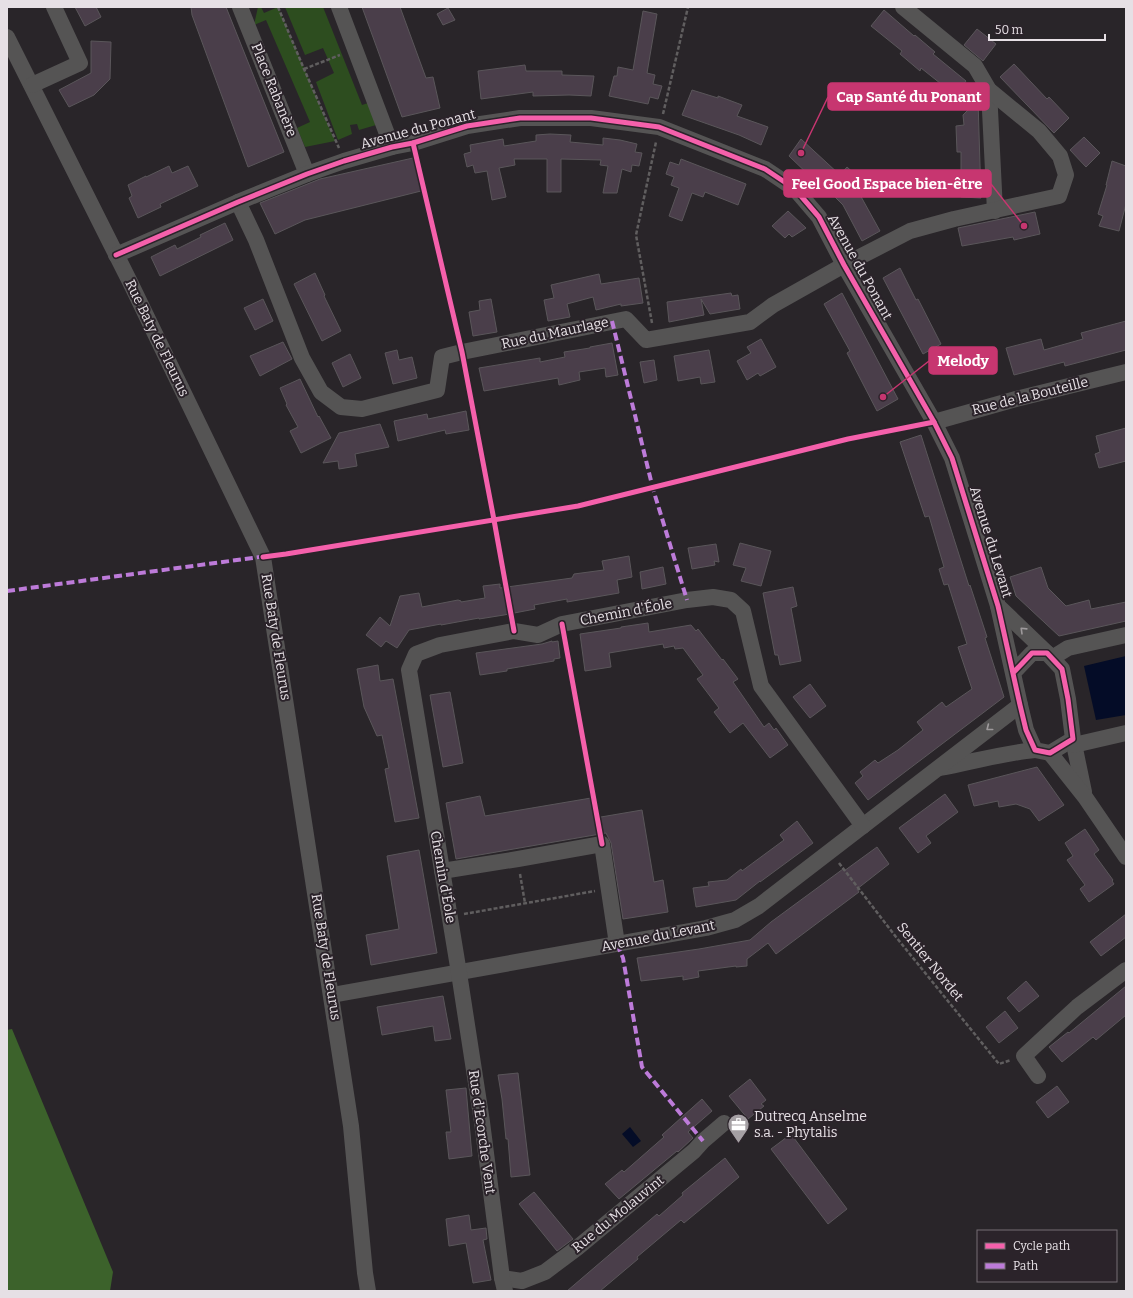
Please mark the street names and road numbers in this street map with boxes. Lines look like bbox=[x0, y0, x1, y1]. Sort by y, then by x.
street label: Place Rabanère bbox=[247, 41, 301, 139]
street label: Avenue du Ponant bbox=[359, 105, 477, 153]
street label: Avenue du Ponant bbox=[824, 211, 896, 323]
street label: Rue Baty de Fleurus bbox=[121, 277, 193, 399]
street label: Rue du Maurlage bbox=[500, 313, 610, 353]
street label: Rue de la Bouteille bbox=[970, 373, 1090, 419]
street label: Avenue du Levant bbox=[966, 484, 1016, 600]
street label: Rue Baty de Fleurus bbox=[258, 572, 294, 702]
street label: Chemin d'Éole bbox=[578, 594, 674, 629]
street label: Chemin d'Éole bbox=[426, 829, 460, 925]
street label: Rue Baty de Fleurus bbox=[308, 892, 344, 1022]
street label: Avenue du Levant bbox=[600, 917, 716, 955]
street label: Sentier Nordet bbox=[893, 919, 967, 1005]
street label: Rue d'Ecorche Vent bbox=[465, 1069, 499, 1195]
street label: Rue du Molauvint bbox=[569, 1172, 667, 1256]

